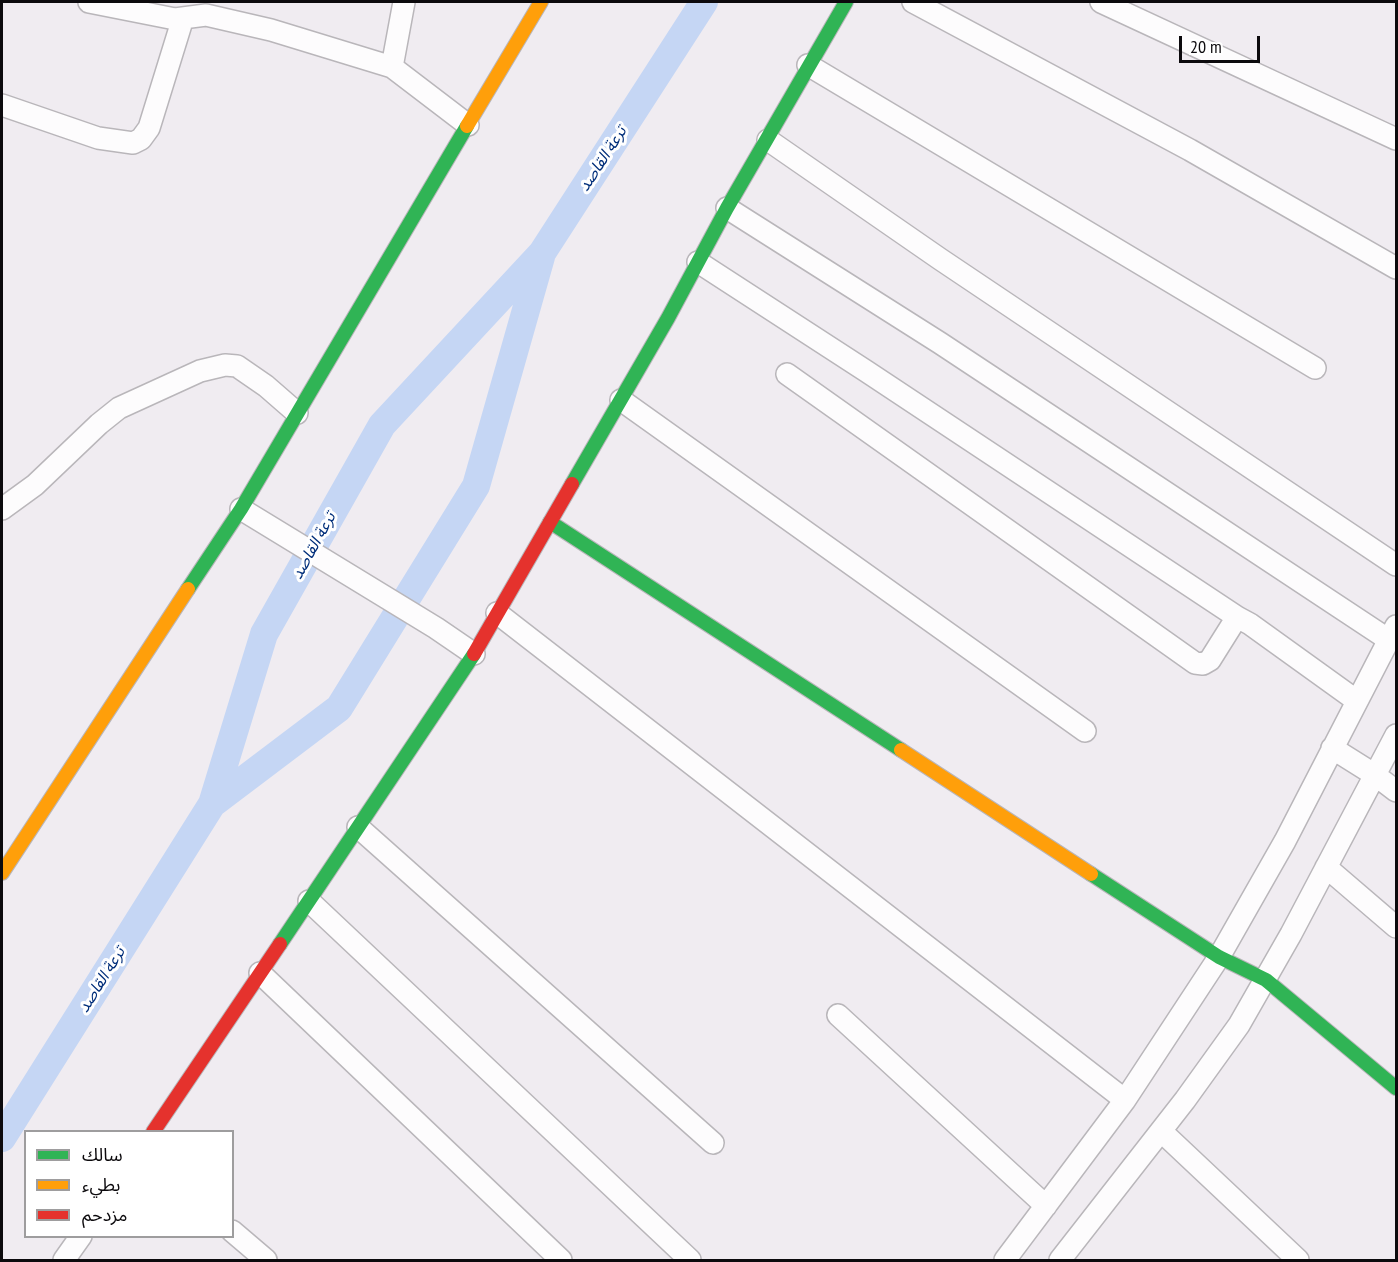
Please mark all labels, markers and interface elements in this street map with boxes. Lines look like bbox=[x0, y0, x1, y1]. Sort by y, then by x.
scale bar bbox=[1182, 24, 1263, 62]
text: 20 m bbox=[1190, 35, 1222, 58]
water label: ترعة القاصد bbox=[575, 123, 631, 195]
water label: ترعة القاصد bbox=[288, 509, 340, 583]
water label: ترعة القاصد bbox=[74, 944, 130, 1016]
legend bbox=[24, 1130, 234, 1238]
text: سالك bbox=[82, 1143, 123, 1166]
text: بطيء bbox=[82, 1173, 120, 1196]
text: مزدحم bbox=[82, 1203, 127, 1226]

